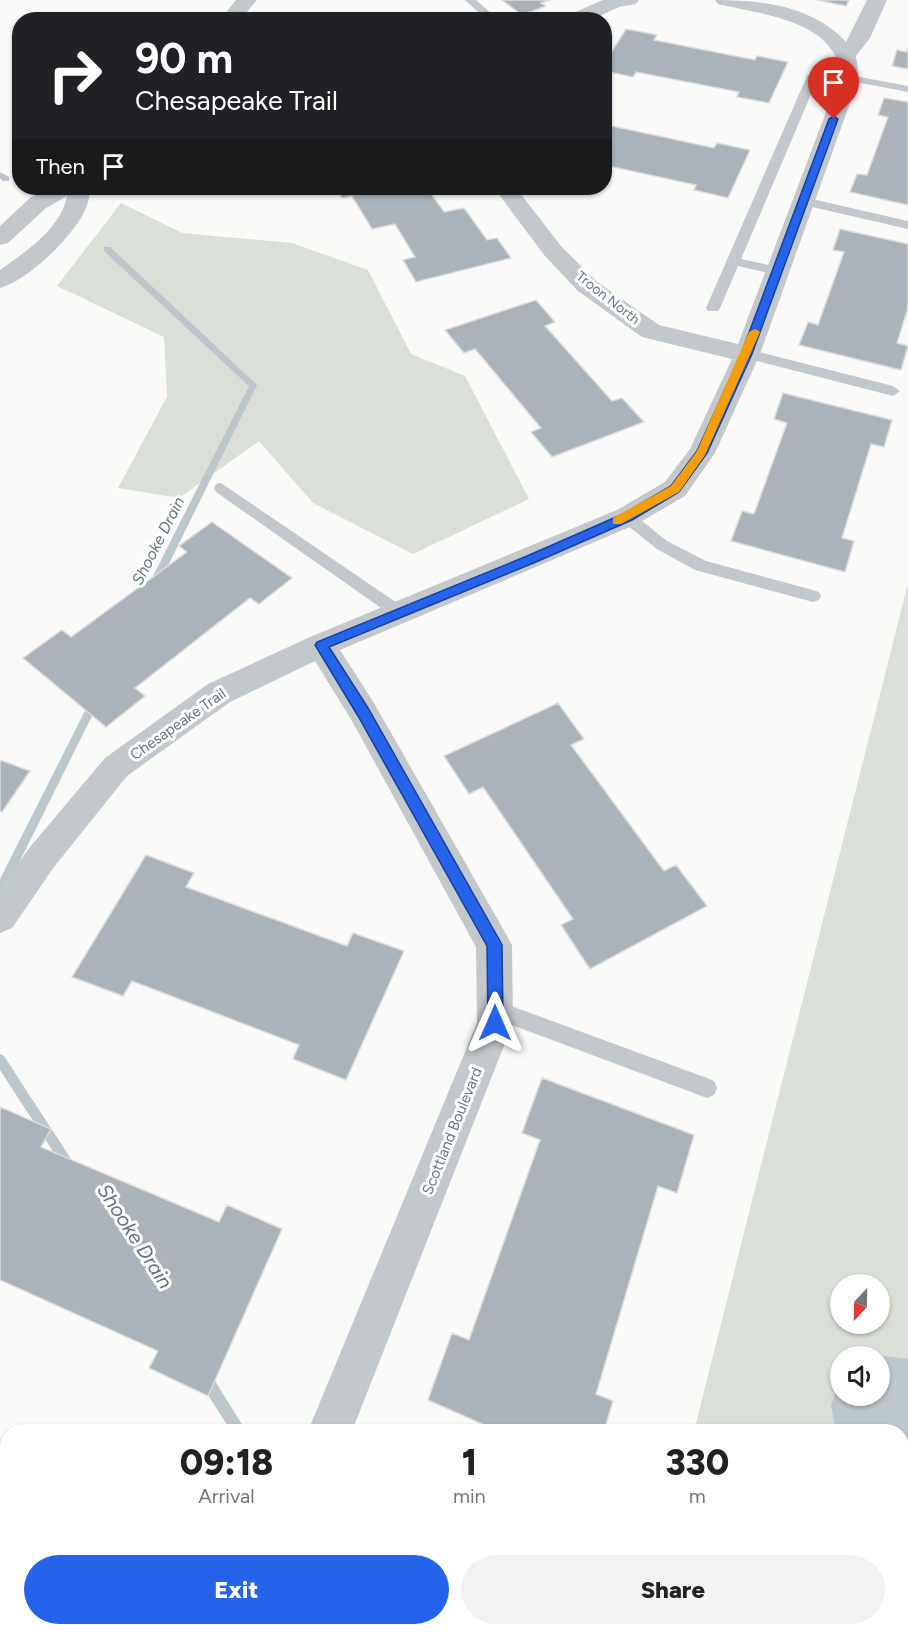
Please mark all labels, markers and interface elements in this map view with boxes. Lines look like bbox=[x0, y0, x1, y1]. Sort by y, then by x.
text: 90 m bbox=[135, 33, 233, 84]
icon: right bbox=[36, 36, 114, 114]
pin bbox=[808, 57, 859, 119]
icon: arrive bbox=[817, 66, 850, 99]
text: Chesapeake Trail bbox=[135, 84, 338, 117]
icon: arrive bbox=[97, 150, 130, 183]
text: Then bbox=[36, 153, 85, 180]
street label: Troon North bbox=[573, 268, 643, 328]
water label: Shooke Drain bbox=[128, 494, 188, 588]
street label: Chesapeake Trail bbox=[127, 684, 229, 764]
position arrow bbox=[463, 991, 527, 1055]
street label: Scottland Boulevard bbox=[418, 1065, 486, 1197]
water label: Shooke Drain bbox=[92, 1179, 178, 1293]
north arrow bbox=[830, 1274, 890, 1334]
map controls bbox=[830, 1274, 890, 1406]
button: sound bbox=[830, 1346, 890, 1406]
text: 09:18 bbox=[180, 1441, 273, 1484]
text: 1 bbox=[462, 1441, 477, 1484]
text: 330 bbox=[665, 1441, 729, 1484]
text: Arrival bbox=[198, 1484, 255, 1508]
text: min bbox=[453, 1484, 486, 1508]
text: m bbox=[689, 1484, 706, 1508]
button: Exit bbox=[24, 1555, 449, 1624]
button: Share bbox=[461, 1555, 885, 1624]

